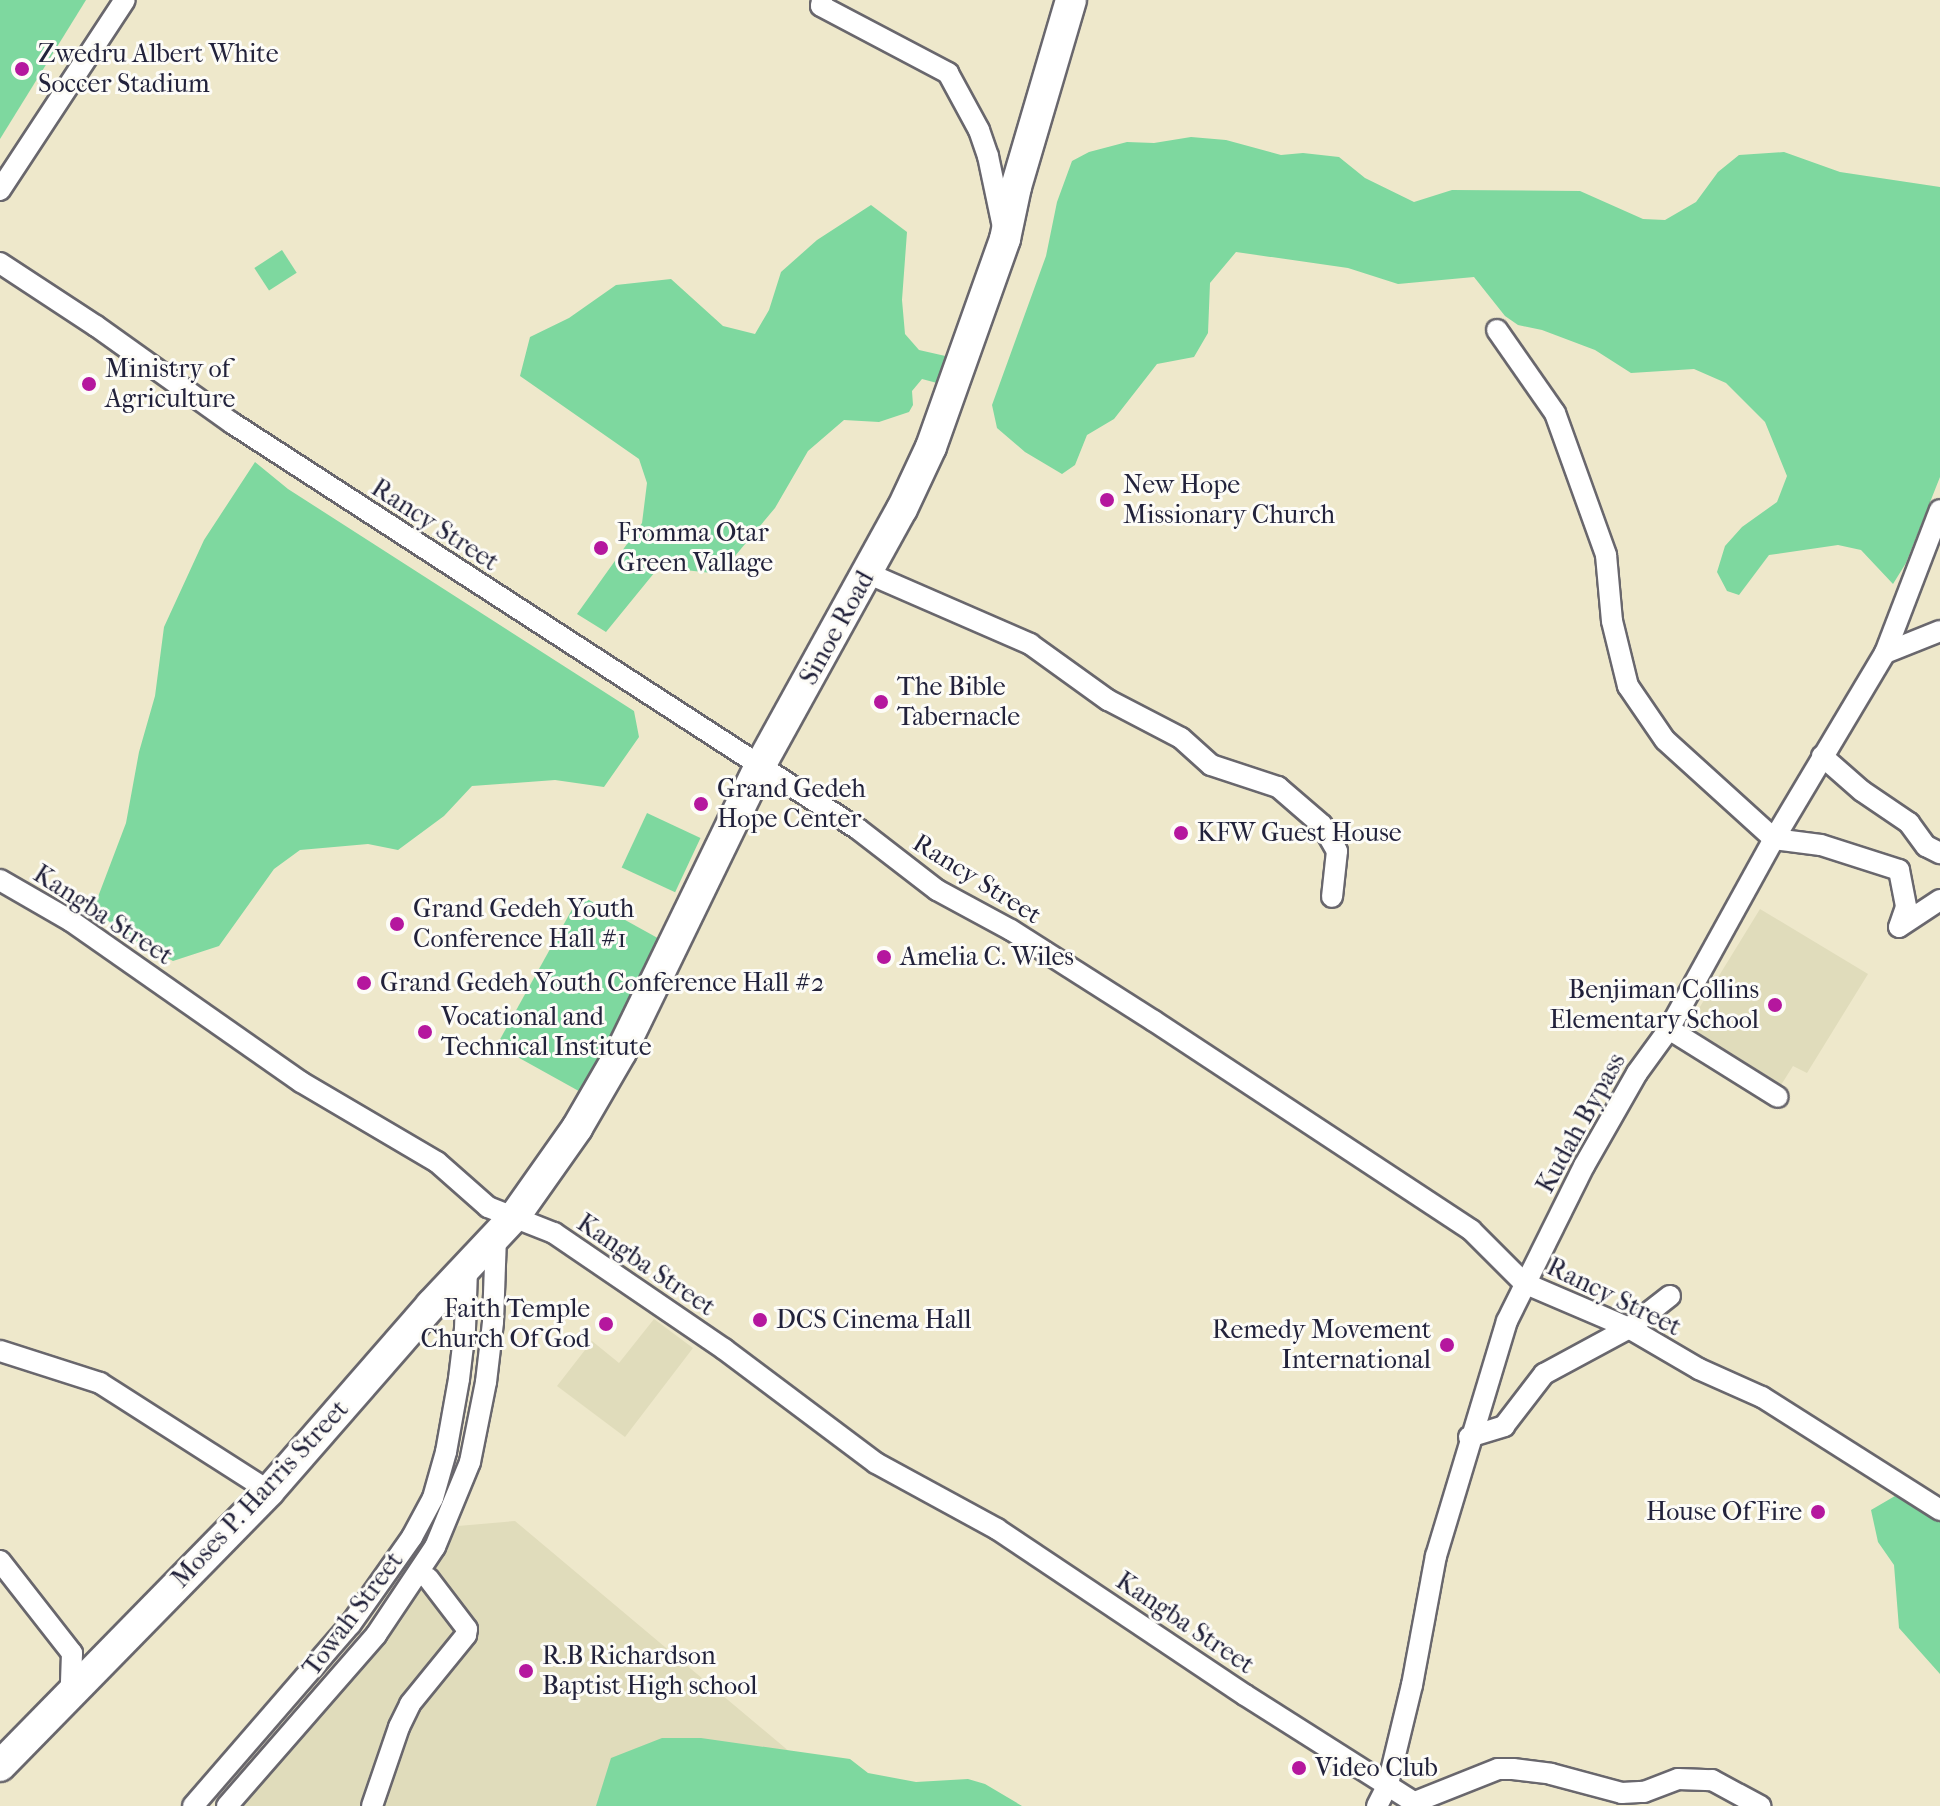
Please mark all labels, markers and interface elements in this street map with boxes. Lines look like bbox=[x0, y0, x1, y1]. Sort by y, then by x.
place label: Zwedru Albert White Soccer Stadium bbox=[38, 38, 278, 100]
marker: Zwedru Albert White Soccer Stadium bbox=[13, 60, 31, 78]
place label: Ministry of Agriculture bbox=[105, 353, 235, 414]
marker: Ministry of Agriculture bbox=[80, 375, 98, 393]
place label: New Hope Missionary Church bbox=[1123, 469, 1335, 530]
street label: Rancy Street bbox=[365, 472, 505, 578]
marker: New Hope Missionary Church bbox=[1098, 491, 1116, 509]
place label: Fromma Otar Green Vallage bbox=[617, 517, 773, 578]
marker: Fromma Otar Green Vallage bbox=[592, 539, 610, 557]
street label: Sinoe Road bbox=[793, 566, 881, 690]
place label: The Bible Tabernacle bbox=[897, 671, 1020, 732]
marker: The Bible Tabernacle bbox=[872, 693, 890, 711]
place label: Grand Gedeh Hope Center bbox=[717, 773, 866, 834]
marker: Grand Gedeh Hope Center bbox=[692, 795, 710, 813]
place label: KFW Guest House bbox=[1197, 817, 1402, 849]
marker: KFW Guest House bbox=[1172, 824, 1190, 842]
street label: Rancy Street bbox=[907, 827, 1047, 931]
street label: Kangba Street bbox=[27, 858, 179, 972]
place label: Grand Gedeh Youth Conference Hall #1 bbox=[413, 893, 634, 954]
marker: Grand Gedeh Youth Conference Hall #1 bbox=[388, 915, 406, 933]
place label: Amelia C. Wiles bbox=[900, 941, 1074, 973]
marker: Amelia C. Wiles bbox=[875, 948, 893, 966]
place label: Grand Gedeh Youth Conference Hall #2 bbox=[380, 967, 824, 999]
marker: Grand Gedeh Youth Conference Hall #2 bbox=[355, 974, 373, 992]
place label: Benjiman Collins Elementary School bbox=[1550, 974, 1759, 1036]
marker: Benjiman Collins Elementary School bbox=[1766, 996, 1784, 1014]
place label: Vocational and Technical Institute bbox=[441, 1001, 652, 1062]
marker: Vocational and Technical Institute bbox=[416, 1023, 434, 1041]
street label: Kudah Bypass bbox=[1530, 1047, 1632, 1199]
street label: Kangba Street bbox=[571, 1207, 721, 1323]
street label: Rancy Street bbox=[1542, 1251, 1686, 1343]
place label: Faith Temple Church Of God bbox=[421, 1293, 590, 1354]
place label: DCS Cinema Hall bbox=[776, 1304, 971, 1336]
marker: DCS Cinema Hall bbox=[751, 1311, 769, 1329]
place label: Remedy Movement International bbox=[1212, 1314, 1431, 1376]
marker: Faith Temple Church Of God bbox=[597, 1315, 615, 1333]
marker: Remedy Movement International bbox=[1438, 1336, 1456, 1354]
street label: Moses P. Harris Street bbox=[165, 1394, 355, 1594]
place label: House Of Fire bbox=[1646, 1496, 1802, 1528]
marker: House Of Fire bbox=[1809, 1503, 1827, 1521]
street label: Towah Street bbox=[296, 1546, 410, 1682]
street label: Kangba Street bbox=[1110, 1565, 1260, 1681]
place label: R.B Richardson Baptist High school bbox=[542, 1640, 757, 1702]
marker: R.B Richardson Baptist High school bbox=[517, 1662, 535, 1680]
place label: Video Club bbox=[1315, 1752, 1438, 1784]
marker: Video Club bbox=[1290, 1759, 1308, 1777]

